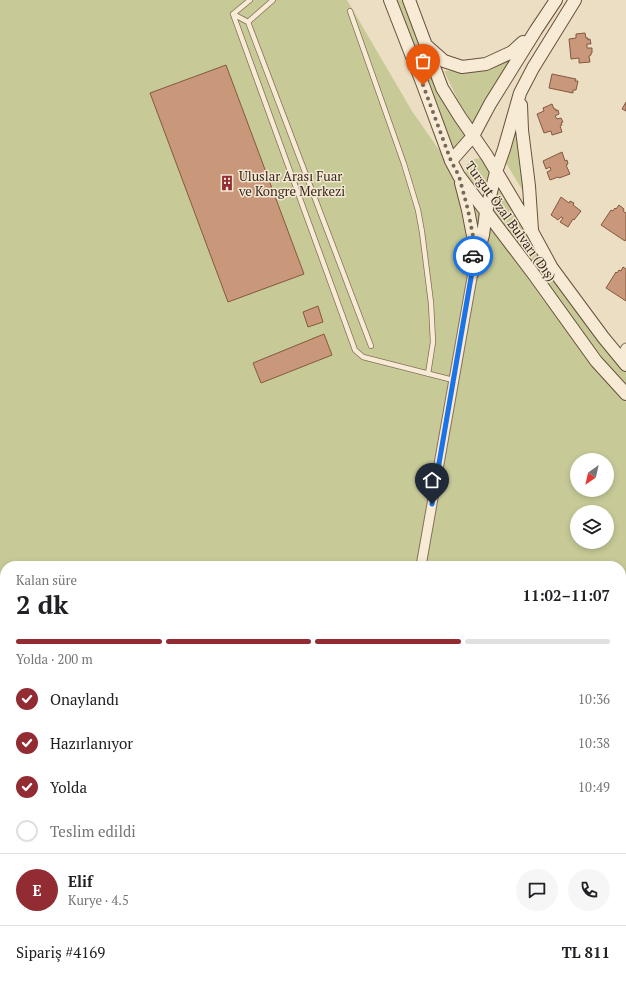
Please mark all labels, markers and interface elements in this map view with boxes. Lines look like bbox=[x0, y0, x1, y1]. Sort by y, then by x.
pin bbox=[406, 44, 440, 85]
icon: bag bbox=[412, 50, 434, 72]
street label: Turgut Özal Bulvarı (Dış) bbox=[461, 157, 561, 285]
place label: Uluslar Arası Fuar ve Kongre Merkezi bbox=[238, 167, 345, 200]
building icon: Uluslar Arası Fuar ve Kongre Merkezi bbox=[218, 174, 236, 192]
courier bbox=[453, 236, 493, 276]
icon: car bbox=[462, 245, 484, 267]
north arrow bbox=[570, 453, 614, 497]
map controls bbox=[570, 453, 614, 549]
pin bbox=[415, 463, 449, 504]
icon: home bbox=[421, 469, 443, 491]
button: layers bbox=[570, 505, 614, 549]
text: Kalan süre bbox=[16, 571, 77, 589]
text: 11:02–11:07 bbox=[523, 585, 610, 605]
text: 2 dk bbox=[16, 587, 68, 621]
text: Yolda · 200 m bbox=[16, 650, 93, 668]
icon: check bbox=[16, 688, 38, 710]
text: Onaylandı bbox=[50, 689, 119, 709]
text: 10:36 bbox=[578, 690, 610, 708]
icon: check bbox=[16, 732, 38, 754]
text: Hazırlanıyor bbox=[50, 733, 133, 753]
text: 10:38 bbox=[578, 734, 610, 752]
icon: check bbox=[16, 776, 38, 798]
text: Yolda bbox=[50, 777, 87, 797]
text: 10:49 bbox=[578, 778, 610, 796]
text: Teslim edildi bbox=[50, 821, 136, 841]
button: chat bbox=[516, 869, 558, 911]
button: phone bbox=[568, 869, 610, 911]
text: Elif bbox=[68, 871, 93, 891]
text: E bbox=[32, 880, 42, 900]
text: Kurye · 4.5 bbox=[68, 891, 129, 909]
text: Sipariş #4169 bbox=[16, 942, 105, 962]
text: TL 811 bbox=[562, 942, 610, 962]

